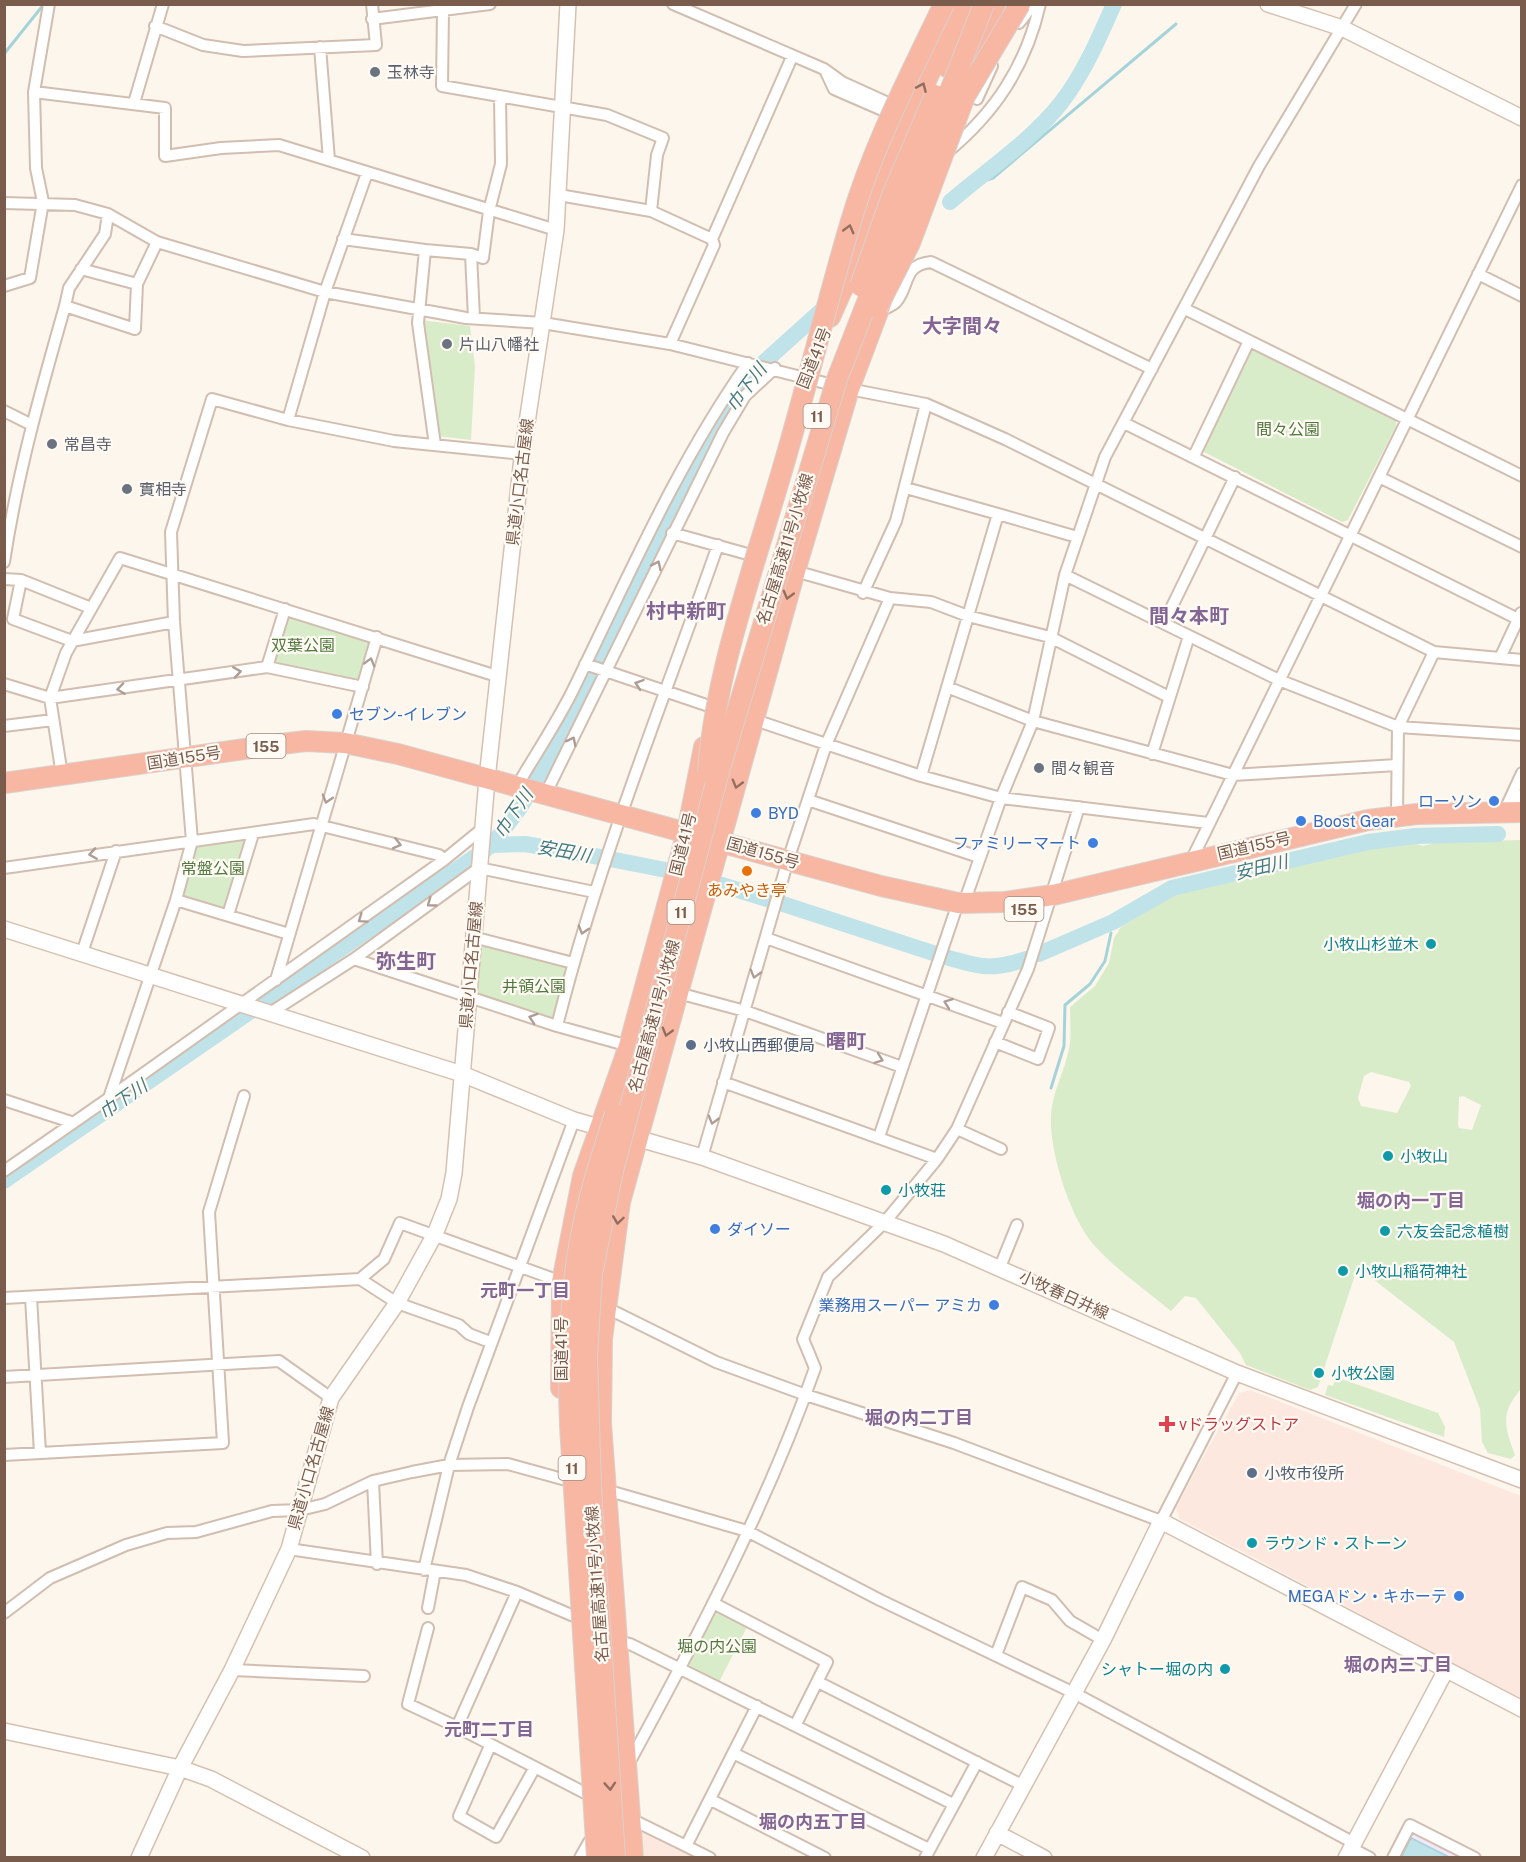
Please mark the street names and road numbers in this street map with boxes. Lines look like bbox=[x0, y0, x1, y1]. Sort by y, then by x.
street label: 国道41号 bbox=[793, 325, 835, 391]
road number: 11 bbox=[804, 404, 830, 428]
street label: 県道小口名古屋線 bbox=[503, 417, 537, 547]
street label: 名古屋高速11号小牧線 bbox=[753, 471, 817, 627]
road number: 155 bbox=[246, 734, 286, 758]
street label: 国道155号 bbox=[145, 743, 223, 773]
street label: 国道41号 bbox=[666, 810, 700, 878]
street label: 国道155号 bbox=[1215, 828, 1293, 864]
street label: 国道155号 bbox=[724, 834, 802, 872]
road number: 155 bbox=[1004, 897, 1044, 921]
street label: 県道小口名古屋線 bbox=[456, 900, 486, 1030]
road number: 11 bbox=[668, 900, 694, 924]
street label: 名古屋高速11号小牧線 bbox=[625, 938, 683, 1094]
street label: 小牧春日井線 bbox=[1016, 1267, 1112, 1323]
street label: 国道41号 bbox=[552, 1317, 571, 1381]
street label: 県道小口名古屋線 bbox=[284, 1404, 338, 1532]
road number: 11 bbox=[558, 1456, 586, 1480]
street label: 名古屋高速11号小牧線 bbox=[582, 1505, 612, 1663]

